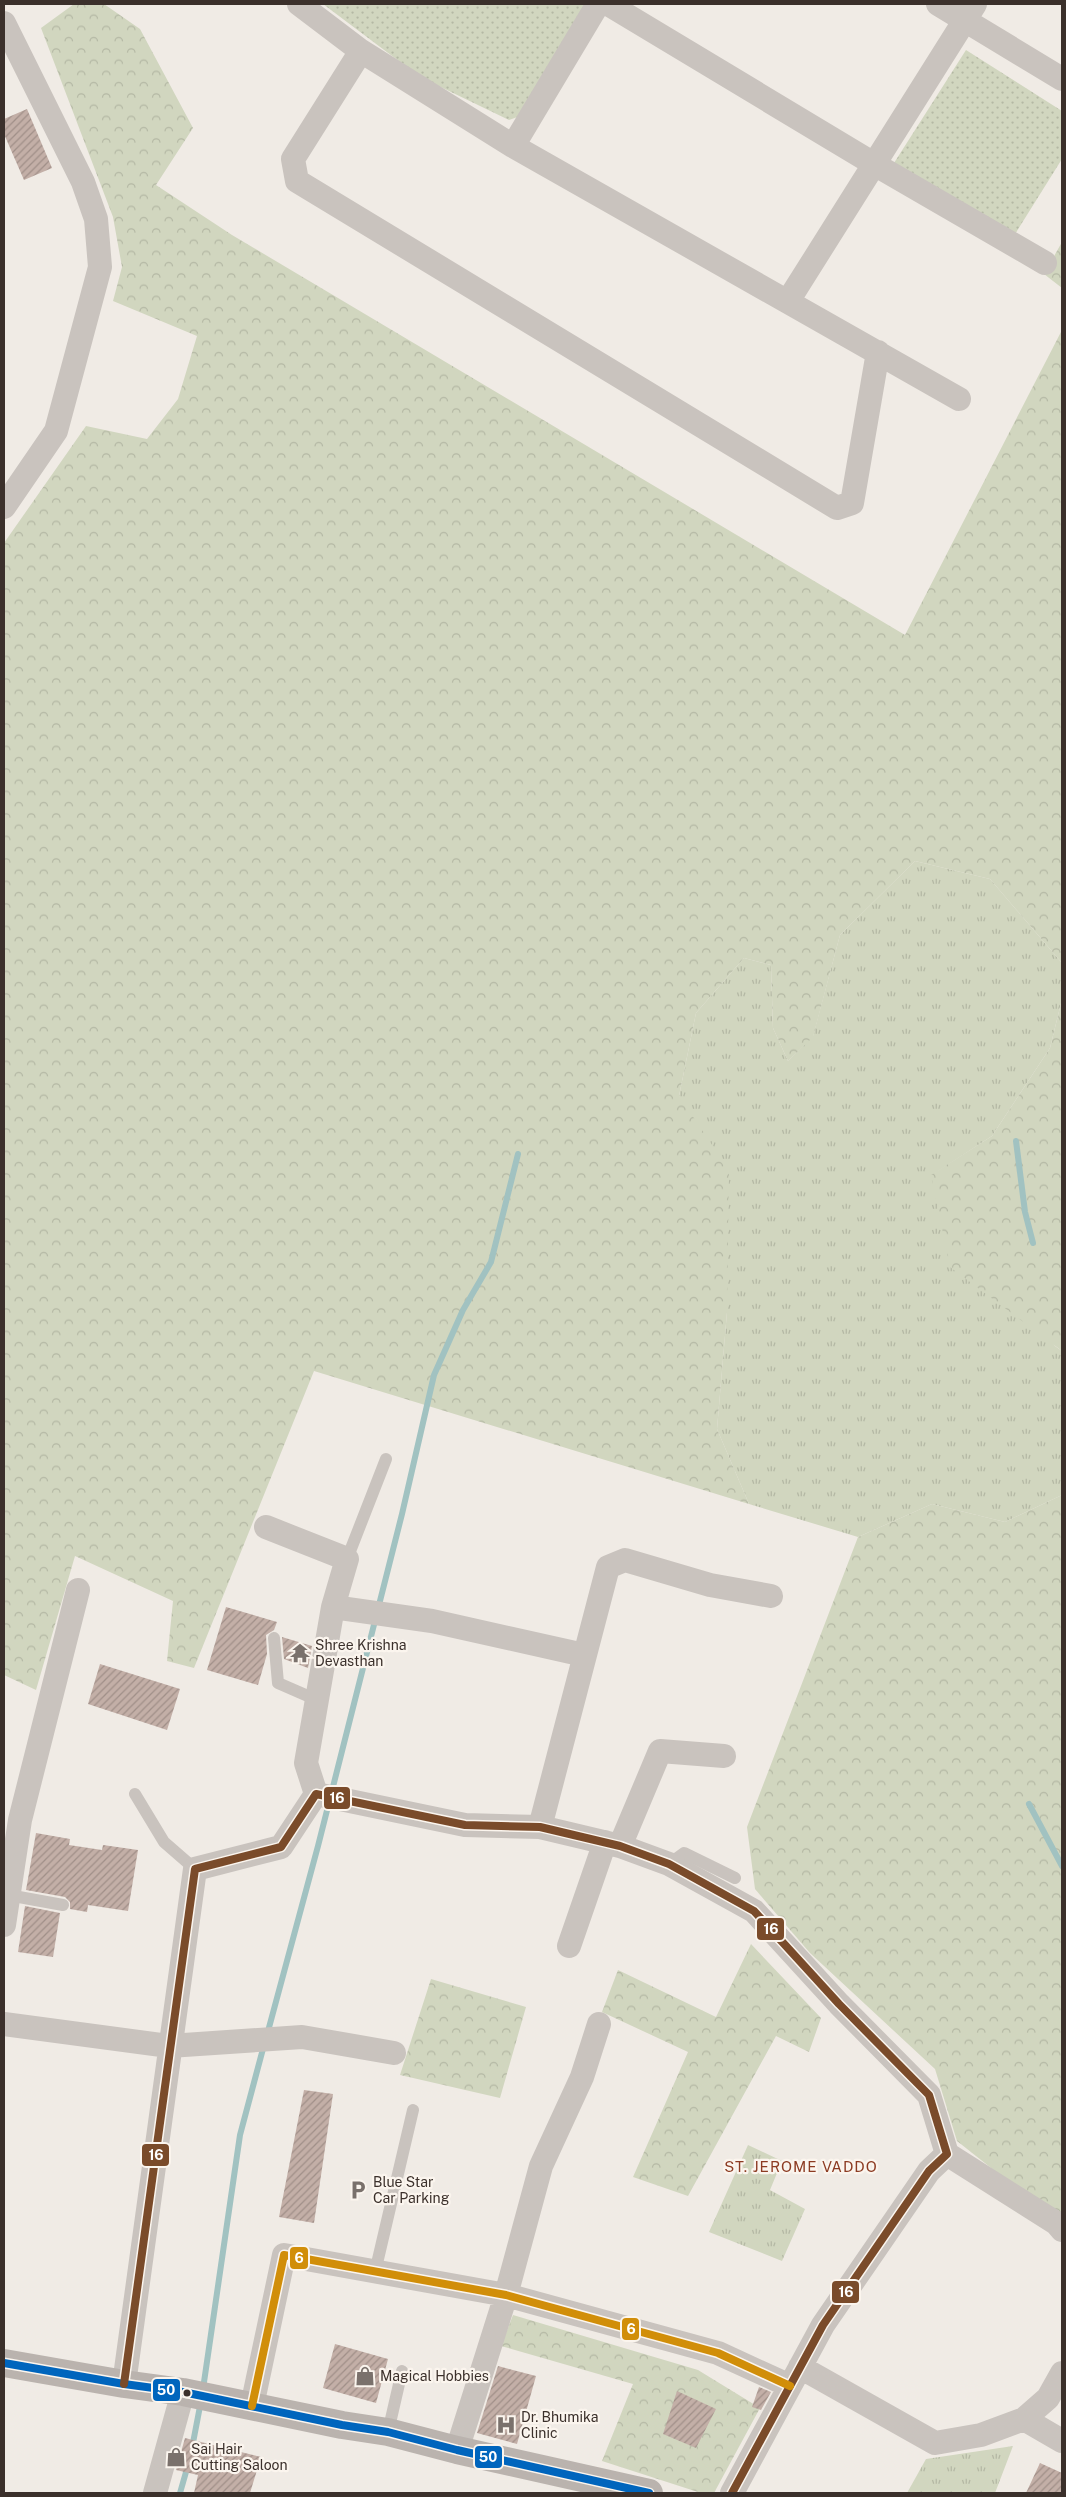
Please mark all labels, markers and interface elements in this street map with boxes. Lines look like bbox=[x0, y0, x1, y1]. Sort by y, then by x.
place label: Shree Krishna Devasthan bbox=[315, 1637, 406, 1669]
temple icon: Shree Krishna Devasthan bbox=[289, 1642, 311, 1664]
line badge: 16 bbox=[323, 1786, 351, 1810]
text: 16 bbox=[329, 1790, 345, 1806]
line badge: 16 bbox=[756, 1917, 785, 1941]
text: 16 bbox=[763, 1921, 779, 1937]
line badge: 16 bbox=[141, 2143, 170, 2167]
text: 16 bbox=[148, 2147, 164, 2163]
district label: ST. JEROME VADDO bbox=[724, 2158, 878, 2175]
place label: Blue Star Car Parking bbox=[373, 2174, 450, 2206]
parking icon: Blue Star Car Parking bbox=[347, 2179, 369, 2201]
line badge: 6 bbox=[289, 2246, 309, 2270]
text: 6 bbox=[294, 2250, 304, 2266]
line badge: 16 bbox=[831, 2280, 860, 2304]
text: 16 bbox=[838, 2284, 854, 2300]
line badge: 6 bbox=[621, 2317, 640, 2341]
text: 6 bbox=[626, 2321, 636, 2337]
shop icon: Magical Hobbies bbox=[354, 2365, 376, 2387]
place label: Magical Hobbies bbox=[380, 2368, 489, 2384]
line badge: 50 bbox=[152, 2378, 181, 2402]
text: 50 bbox=[157, 2382, 175, 2398]
unlabelled marker bbox=[182, 2388, 192, 2398]
place label: Dr. Bhumika Clinic bbox=[521, 2409, 598, 2441]
hospital icon: Dr. Bhumika Clinic bbox=[495, 2414, 517, 2436]
place label: Sai Hair Cutting Saloon bbox=[191, 2441, 288, 2473]
line badge: 50 bbox=[474, 2445, 503, 2469]
shop icon: Sai Hair Cutting Saloon bbox=[165, 2446, 187, 2468]
text: 50 bbox=[479, 2449, 497, 2465]

